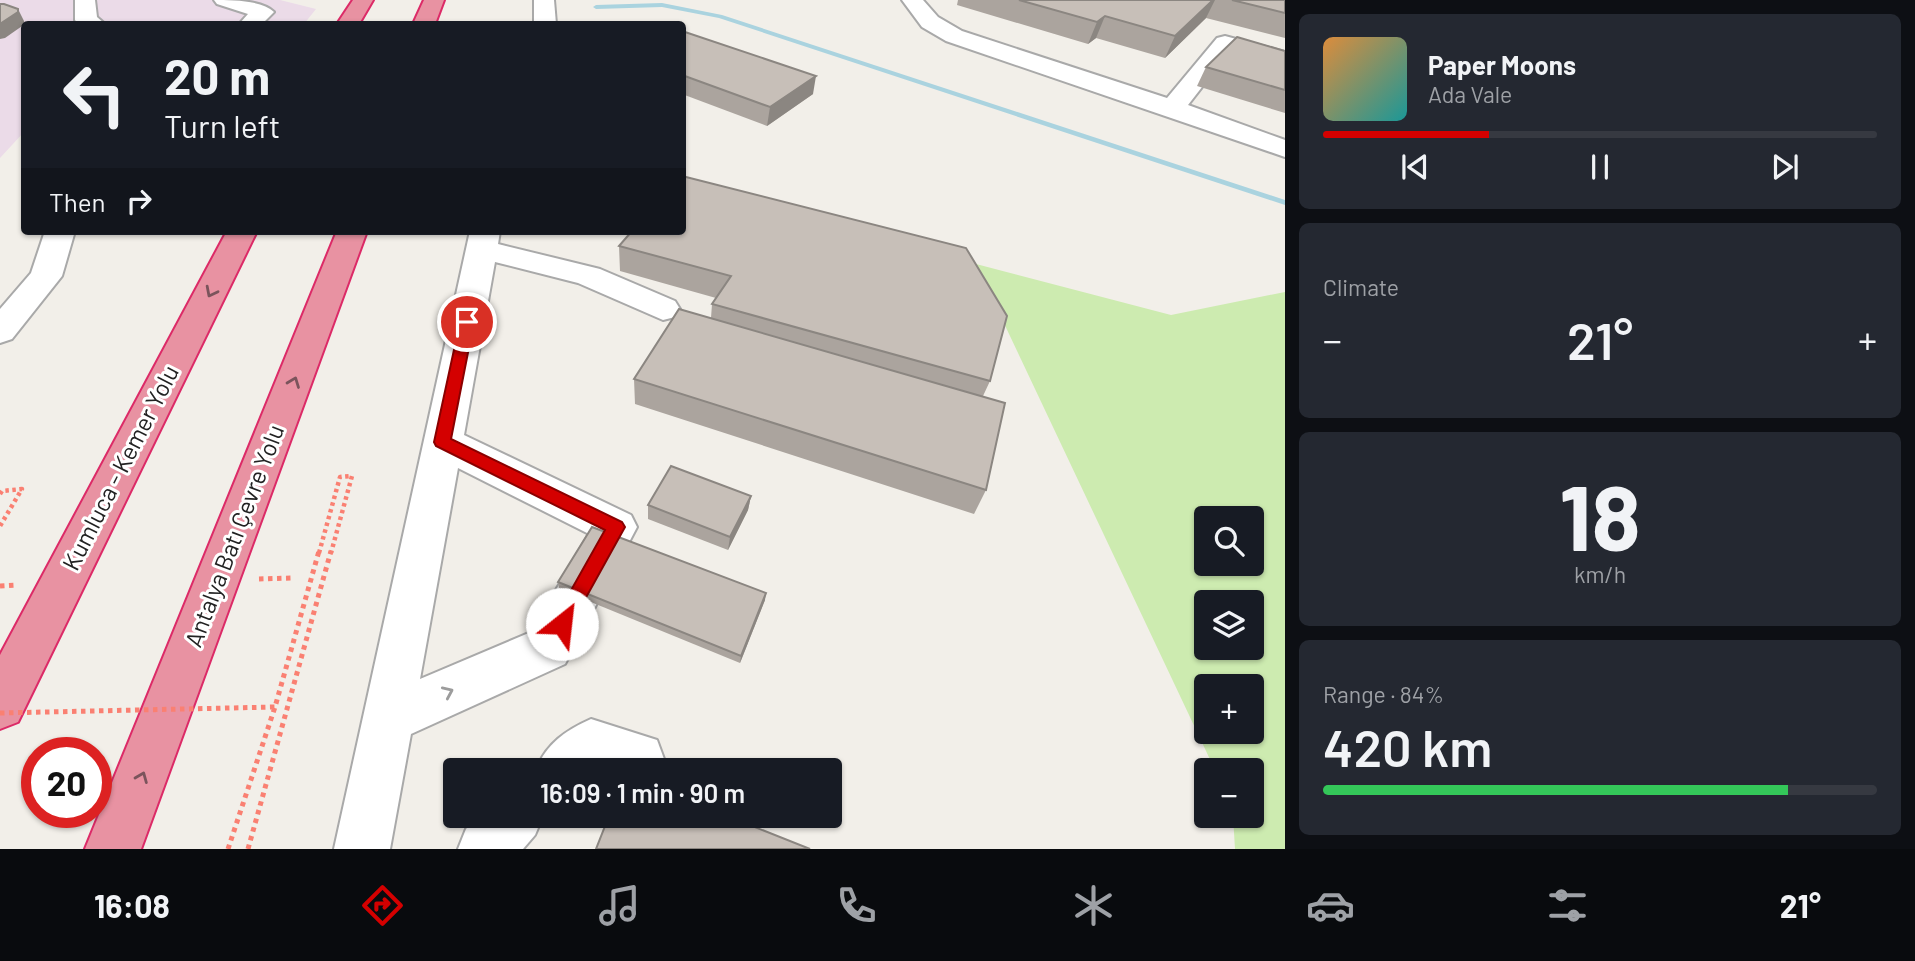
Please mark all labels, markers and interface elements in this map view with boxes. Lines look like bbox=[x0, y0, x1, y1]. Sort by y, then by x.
text: 20 m bbox=[164, 46, 270, 105]
icon: left bbox=[49, 49, 140, 140]
text: Paper Moons bbox=[1428, 49, 1576, 80]
text: Ada Vale bbox=[1428, 80, 1512, 108]
text: Turn left bbox=[164, 106, 281, 144]
icon: previous bbox=[1396, 148, 1434, 186]
icon: pause bbox=[1581, 148, 1619, 186]
icon: next bbox=[1766, 148, 1804, 186]
icon: right bbox=[120, 182, 158, 220]
text: Then bbox=[49, 186, 106, 217]
text: Climate bbox=[1323, 273, 1399, 301]
one-way arrow bbox=[206, 285, 220, 297]
pin bbox=[437, 292, 497, 352]
icon: arrive bbox=[448, 303, 486, 341]
text: 21° bbox=[1567, 308, 1633, 370]
text: − bbox=[1323, 316, 1342, 362]
text: + bbox=[1858, 316, 1877, 362]
street label: Kumluca - Kemer Yolu bbox=[55, 360, 184, 575]
one-way arrow bbox=[285, 376, 299, 388]
street label: Antalya Batı Çevre Yolu bbox=[178, 420, 289, 651]
text: 18 bbox=[1559, 460, 1641, 569]
map controls bbox=[1194, 506, 1264, 828]
button: search bbox=[1194, 506, 1264, 576]
text: km/h bbox=[1574, 560, 1626, 588]
position arrow bbox=[525, 587, 599, 661]
button: layers bbox=[1194, 590, 1264, 660]
button: + bbox=[1194, 674, 1264, 744]
text: Range · 84% bbox=[1323, 680, 1444, 708]
one-way arrow bbox=[441, 686, 453, 700]
text: 420 km bbox=[1323, 715, 1492, 777]
speed limit sign: 20 bbox=[21, 737, 112, 828]
button: − bbox=[1194, 758, 1264, 828]
one-way arrow bbox=[134, 772, 148, 785]
text: 16:09 · 1 min · 90 m bbox=[540, 777, 745, 808]
icon: directions bbox=[358, 881, 407, 930]
icon: music bbox=[595, 881, 644, 930]
icon: phone bbox=[832, 881, 881, 930]
icon: climate bbox=[1069, 881, 1118, 930]
icon: car bbox=[1306, 881, 1355, 930]
icon: filters bbox=[1543, 881, 1592, 930]
text: 16:08 bbox=[94, 886, 170, 924]
text: 21° bbox=[1780, 886, 1821, 924]

